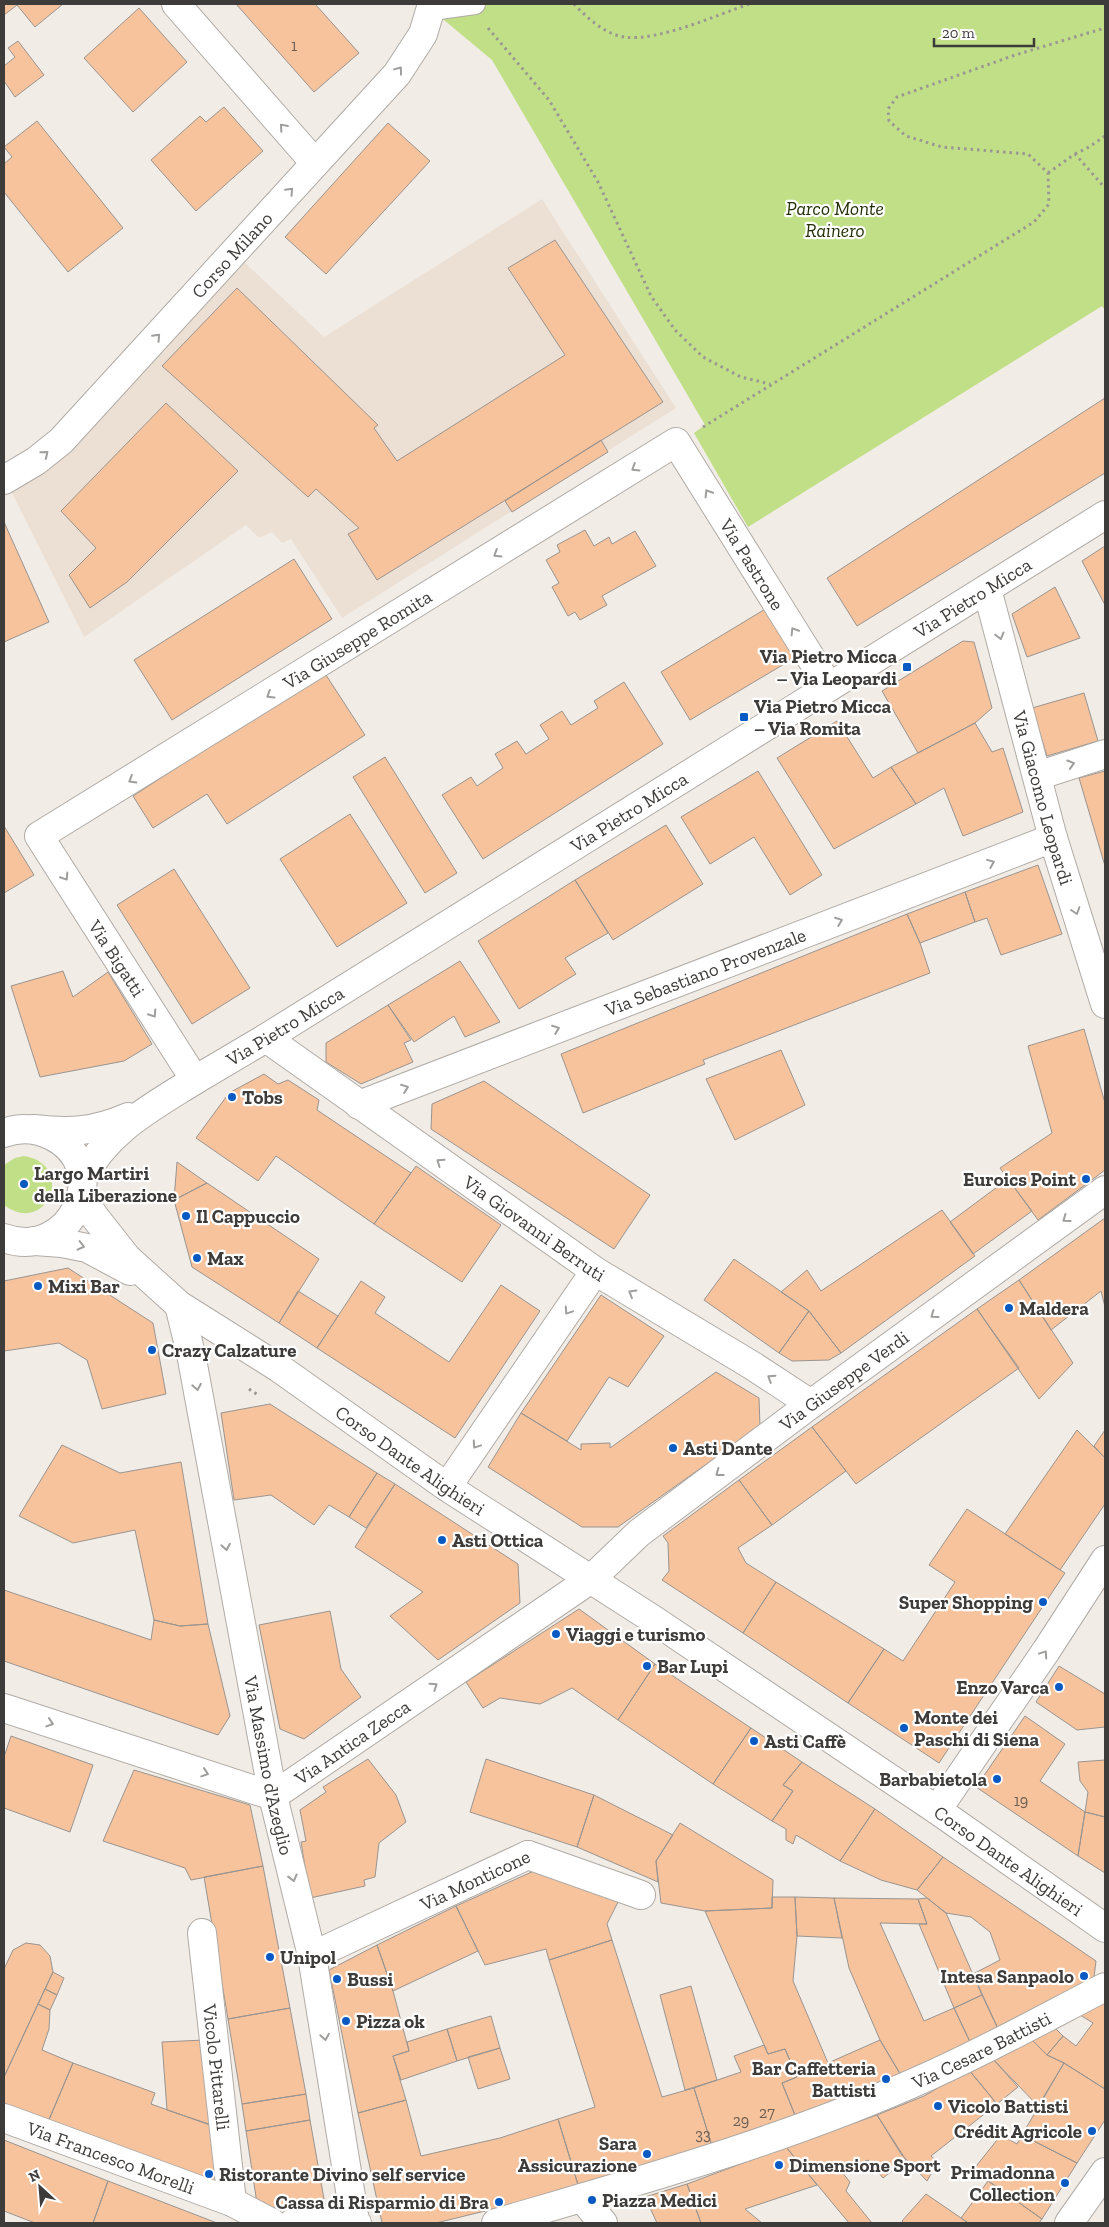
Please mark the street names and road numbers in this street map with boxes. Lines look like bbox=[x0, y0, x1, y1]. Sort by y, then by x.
street label: Corso Milano bbox=[187, 207, 278, 303]
street label: Via Pastrone bbox=[714, 514, 789, 615]
street label: Via Pietro Micca bbox=[909, 553, 1036, 644]
street label: Via Giuseppe Romita bbox=[278, 585, 436, 695]
street label: Via Giacomo Leopardi bbox=[1007, 707, 1078, 888]
street label: Via Pietro Micca bbox=[565, 767, 692, 858]
street label: Via Bigatti bbox=[83, 915, 150, 1001]
street label: Via Sebastiano Provenzale bbox=[601, 923, 809, 1022]
street label: Via Pietro Micca bbox=[221, 981, 348, 1071]
street label: Via Giovanni Berruti bbox=[458, 1170, 609, 1286]
street label: Via Giuseppe Verdi bbox=[774, 1326, 913, 1436]
street label: Corso Dante Alighieri bbox=[331, 1401, 489, 1520]
street label: Via Massimo d'Azeglio bbox=[239, 1673, 298, 1858]
street label: Via Antica Zecca bbox=[290, 1695, 415, 1790]
street label: Corso Dante Alighieri bbox=[929, 1801, 1087, 1921]
street label: Via Monticone bbox=[416, 1845, 534, 1916]
street label: Vicolo Pittarelli bbox=[198, 2002, 235, 2132]
street label: Via Cesare Battisti bbox=[908, 2006, 1055, 2095]
street label: Via Francesco Morelli bbox=[23, 2116, 198, 2199]

